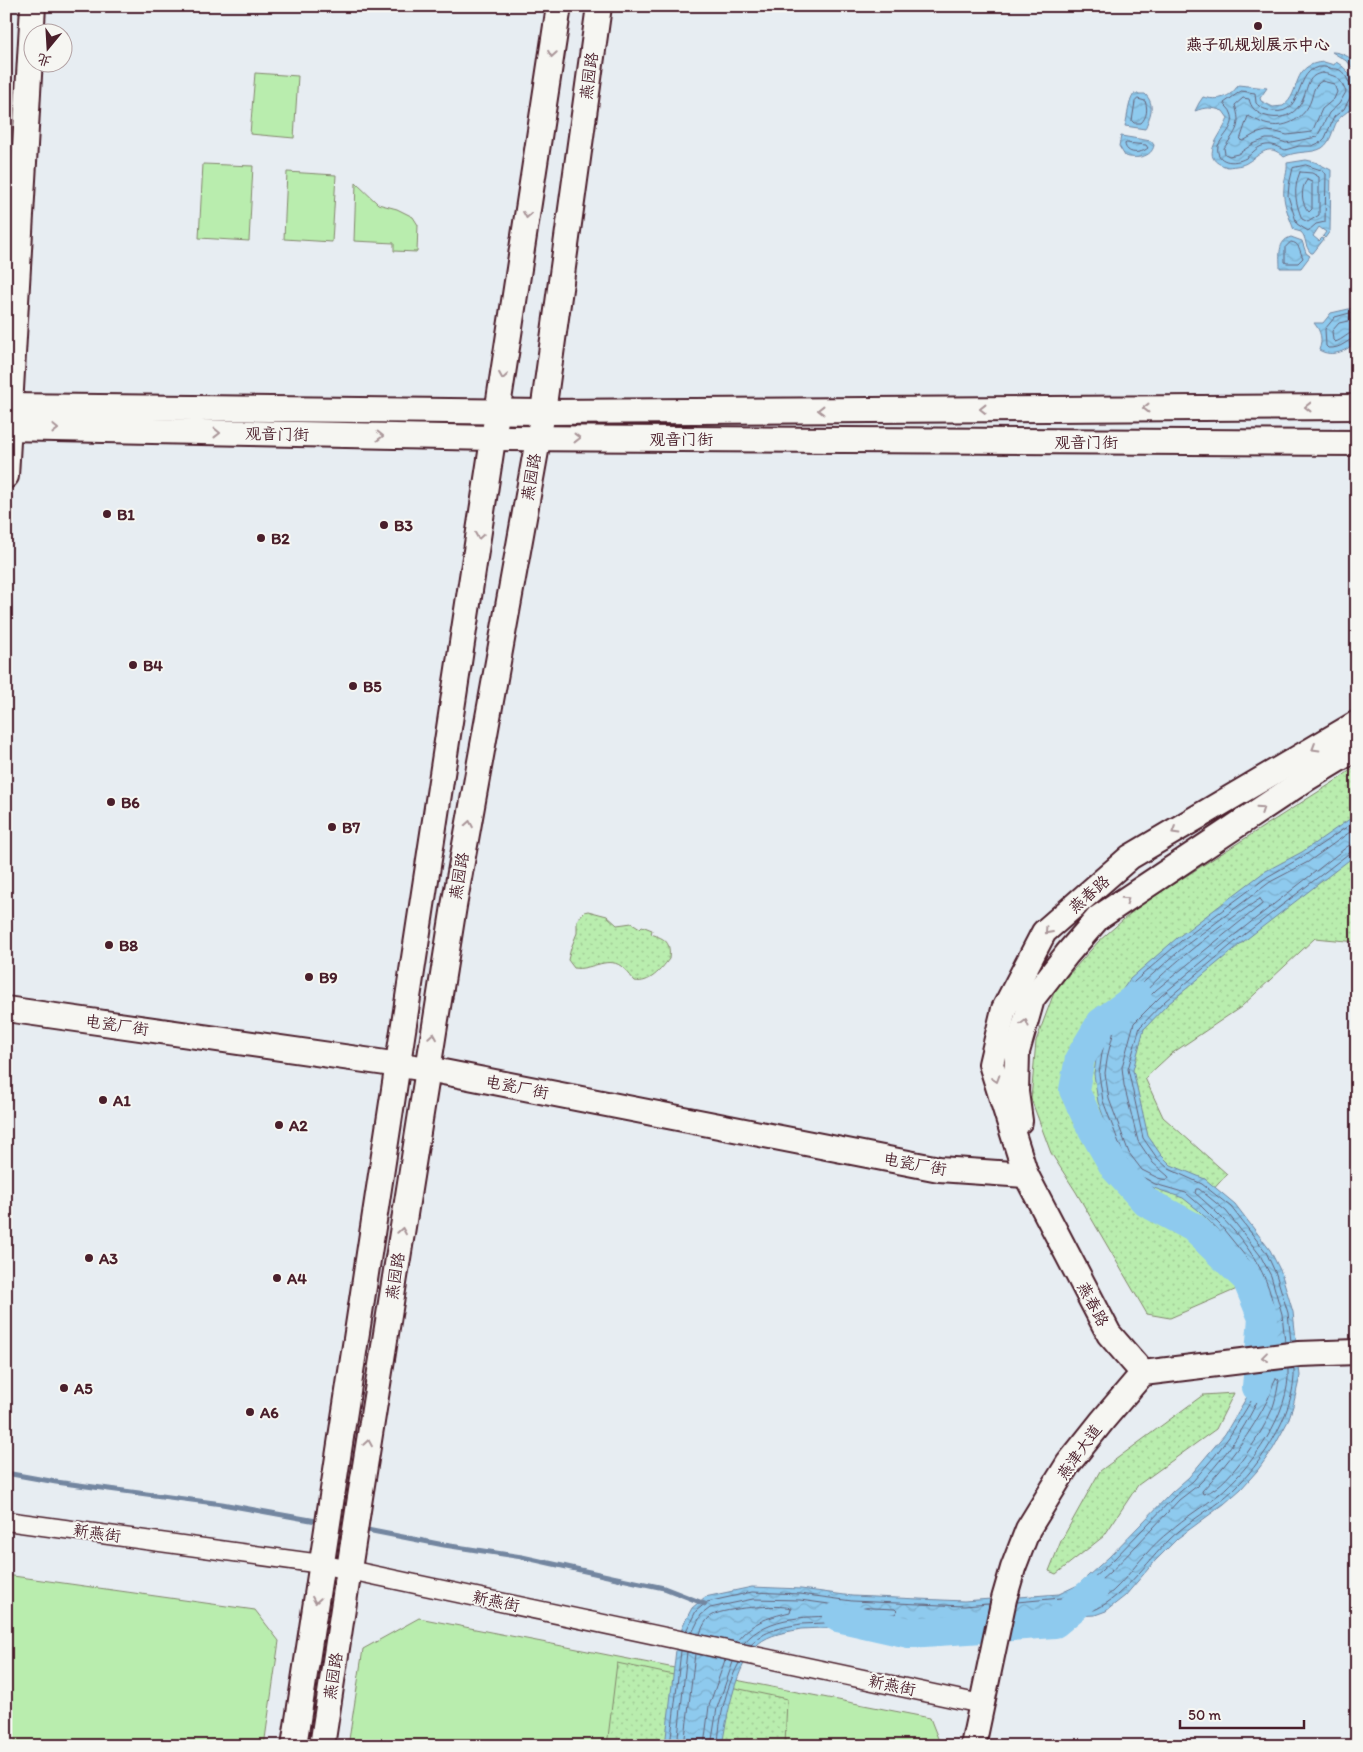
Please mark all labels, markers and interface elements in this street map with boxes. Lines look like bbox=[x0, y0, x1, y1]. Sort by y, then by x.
marker: 燕子矶规划展示中心 bbox=[1252, 20, 1264, 32]
north arrow bbox=[22, 22, 72, 72]
place label: 燕子矶规划展示中心 bbox=[1186, 35, 1330, 54]
text: 北 bbox=[35, 50, 53, 70]
one-way arrow bbox=[547, 51, 558, 59]
street label: 燕园路 bbox=[576, 51, 602, 101]
one-way arrow bbox=[523, 211, 533, 219]
one-way arrow bbox=[498, 372, 509, 380]
one-way arrow bbox=[1304, 402, 1312, 412]
one-way arrow bbox=[1141, 403, 1149, 413]
one-way arrow bbox=[979, 404, 986, 414]
one-way arrow bbox=[816, 405, 824, 415]
one-way arrow bbox=[52, 424, 59, 434]
street label: 观音门街 bbox=[245, 424, 309, 444]
one-way arrow bbox=[214, 427, 222, 438]
street label: 观音门街 bbox=[649, 430, 713, 449]
one-way arrow bbox=[376, 431, 384, 441]
one-way arrow bbox=[574, 433, 582, 443]
street label: 观音门街 bbox=[1054, 433, 1118, 452]
street label: 燕园路 bbox=[517, 452, 545, 502]
place label: B1 bbox=[117, 505, 135, 524]
marker: B1 bbox=[101, 508, 113, 520]
place label: B3 bbox=[394, 516, 413, 535]
marker: B3 bbox=[378, 519, 390, 531]
place label: B2 bbox=[271, 529, 290, 548]
marker: B2 bbox=[255, 532, 267, 544]
one-way arrow bbox=[474, 532, 484, 541]
place label: B4 bbox=[143, 656, 163, 675]
marker: B4 bbox=[127, 659, 139, 671]
place label: B5 bbox=[363, 677, 382, 696]
marker: B5 bbox=[347, 680, 359, 692]
one-way arrow bbox=[1311, 742, 1320, 752]
place label: B6 bbox=[121, 793, 140, 812]
marker: B6 bbox=[105, 796, 117, 808]
one-way arrow bbox=[1256, 806, 1265, 816]
place label: B7 bbox=[342, 818, 360, 837]
one-way arrow bbox=[463, 819, 473, 828]
marker: B7 bbox=[326, 821, 338, 833]
one-way arrow bbox=[1171, 824, 1180, 834]
street label: 燕园路 bbox=[445, 851, 473, 901]
street label: 燕春路 bbox=[1065, 871, 1113, 917]
one-way arrow bbox=[1120, 897, 1130, 906]
one-way arrow bbox=[1045, 925, 1054, 934]
place label: B8 bbox=[119, 936, 138, 955]
marker: B8 bbox=[103, 939, 115, 951]
place label: B9 bbox=[319, 968, 338, 987]
marker: B9 bbox=[303, 971, 315, 983]
street label: 电瓷厂街 bbox=[84, 1011, 150, 1039]
one-way arrow bbox=[1019, 1018, 1030, 1027]
one-way arrow bbox=[427, 1031, 438, 1039]
street label: 电瓷厂街 bbox=[484, 1072, 550, 1102]
one-way arrow bbox=[990, 1074, 1000, 1083]
place label: A1 bbox=[112, 1091, 131, 1110]
marker: A1 bbox=[97, 1094, 109, 1106]
place label: A2 bbox=[288, 1116, 308, 1135]
marker: A2 bbox=[273, 1119, 285, 1131]
street label: 电瓷厂街 bbox=[882, 1149, 948, 1179]
one-way arrow bbox=[396, 1226, 407, 1234]
place label: A3 bbox=[98, 1249, 118, 1268]
street label: 燕园路 bbox=[382, 1251, 408, 1301]
marker: A3 bbox=[83, 1252, 95, 1264]
place label: A4 bbox=[286, 1269, 307, 1288]
marker: A4 bbox=[271, 1272, 283, 1284]
street label: 燕春路 bbox=[1073, 1278, 1113, 1330]
one-way arrow bbox=[1261, 1351, 1269, 1362]
place label: A5 bbox=[73, 1379, 93, 1398]
marker: A5 bbox=[58, 1382, 70, 1394]
place label: A6 bbox=[259, 1403, 279, 1422]
marker: A6 bbox=[244, 1406, 256, 1418]
street label: 燕津大道 bbox=[1053, 1421, 1105, 1483]
one-way arrow bbox=[363, 1439, 373, 1447]
street label: 新燕街 bbox=[72, 1520, 122, 1546]
street label: 新燕街 bbox=[471, 1587, 521, 1615]
one-way arrow bbox=[311, 1595, 321, 1604]
street label: 燕园路 bbox=[320, 1651, 346, 1701]
street label: 新燕街 bbox=[867, 1671, 917, 1699]
scale bar bbox=[1180, 1697, 1304, 1729]
text: 50 m bbox=[1188, 1706, 1221, 1724]

